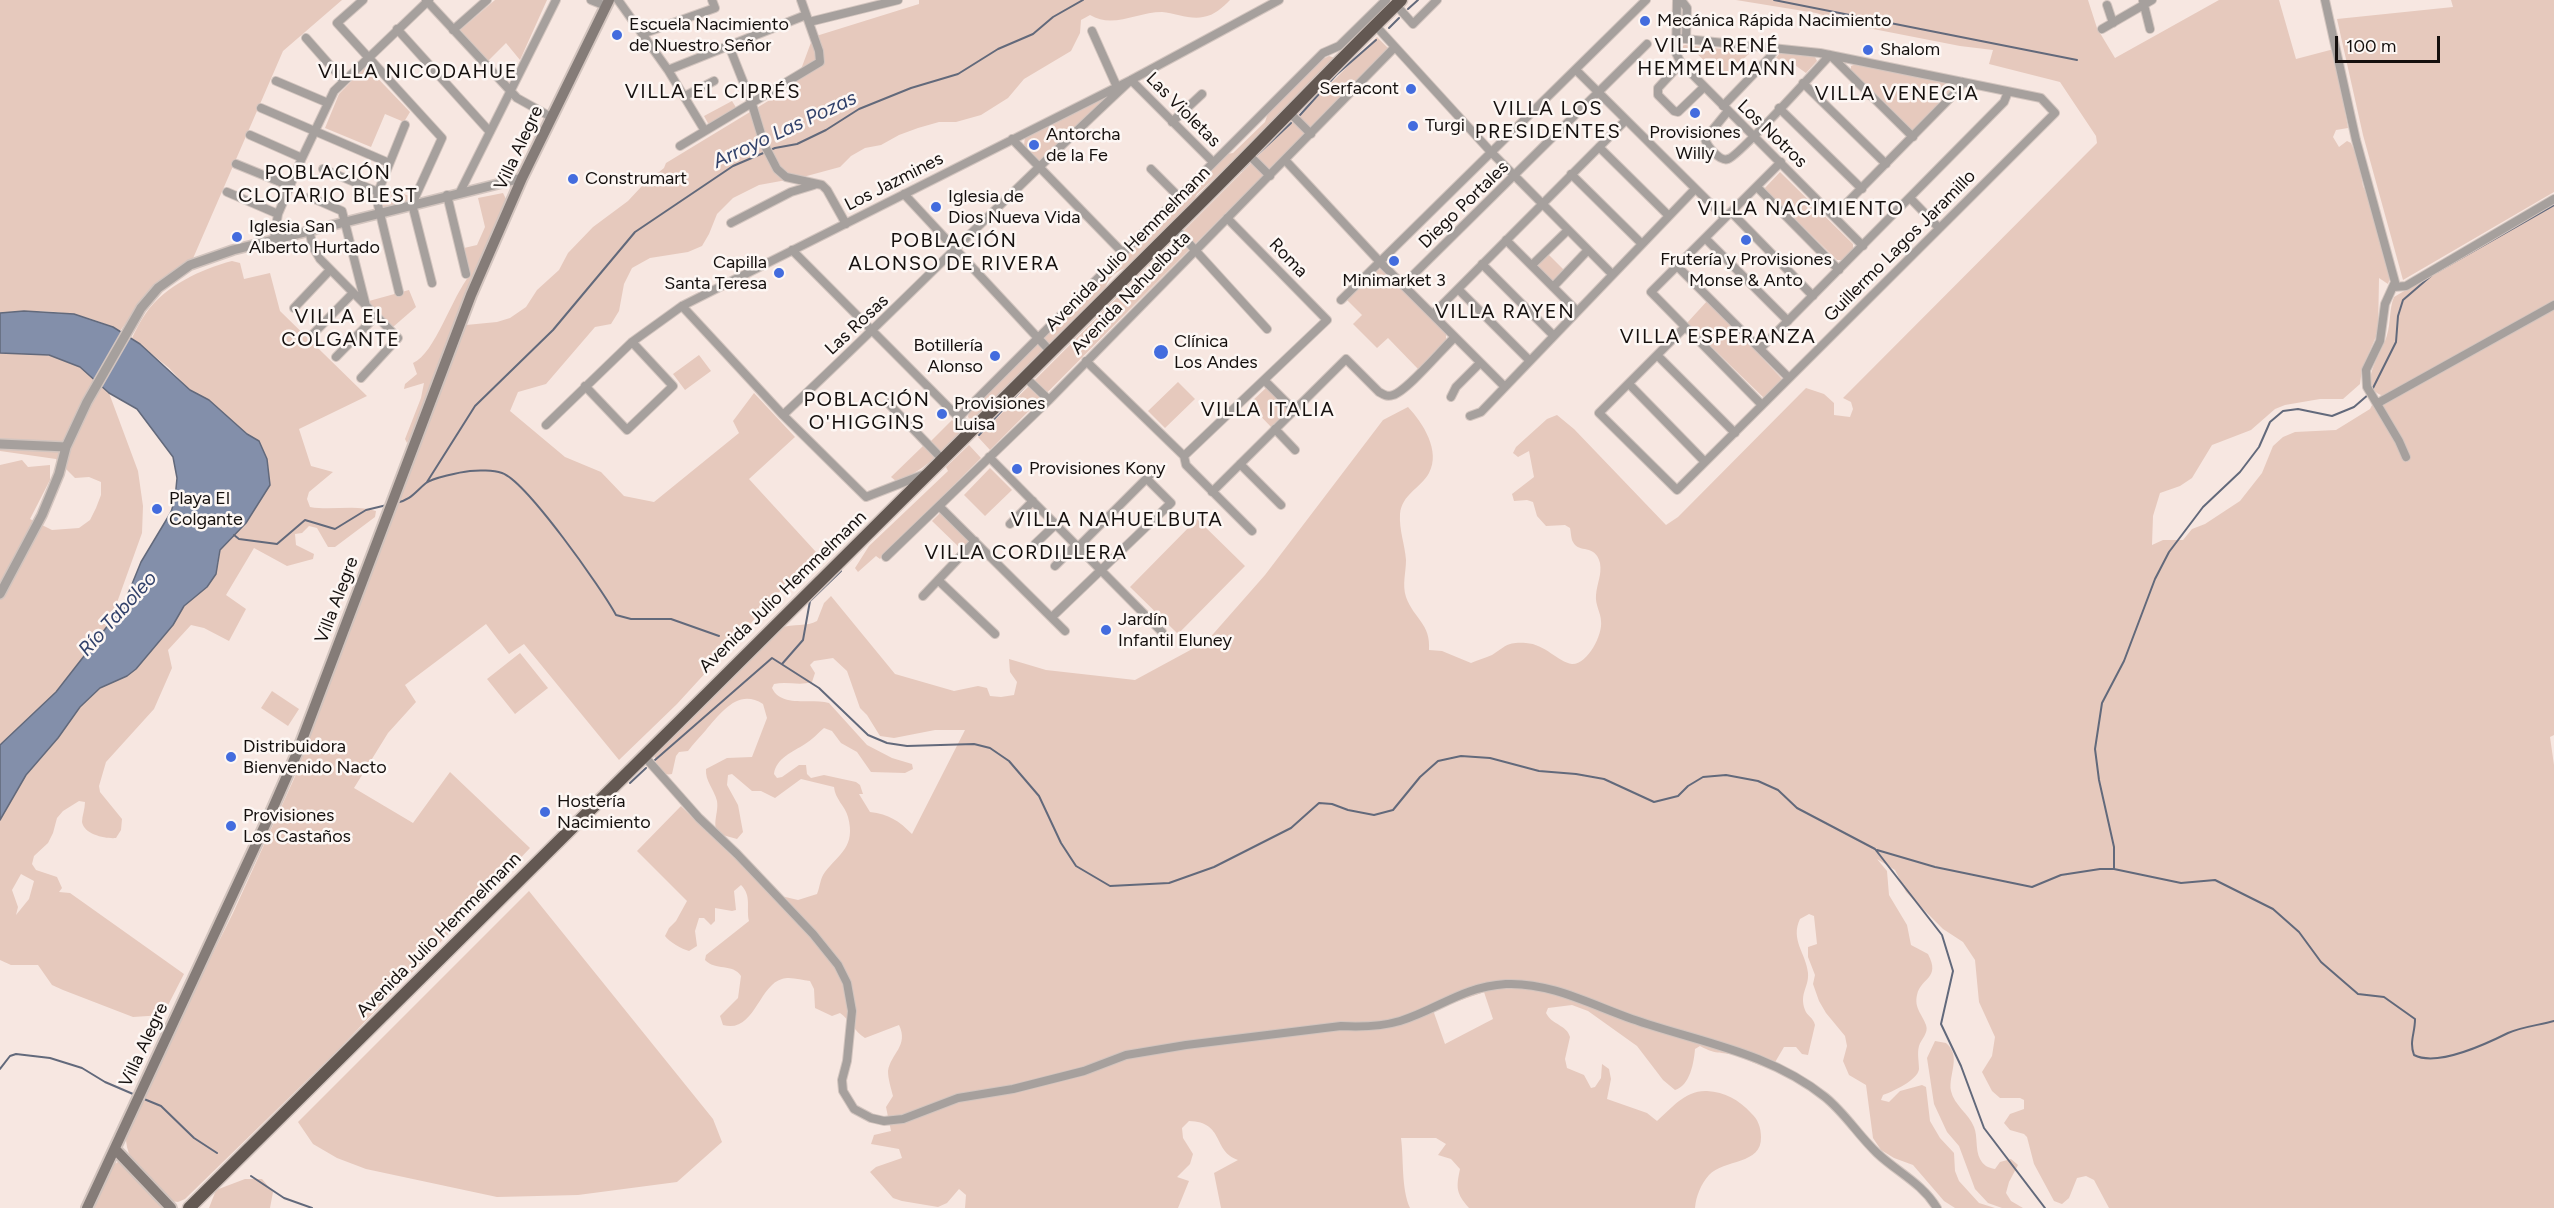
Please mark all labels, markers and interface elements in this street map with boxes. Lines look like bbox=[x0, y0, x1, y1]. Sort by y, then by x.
place label: Mecánica Rápida Nacimiento bbox=[1657, 10, 1892, 32]
place label: Escuela Nacimiento de Nuestro Señor bbox=[629, 14, 789, 57]
marker: Mecánica Rápida Nacimiento bbox=[1638, 14, 1652, 28]
scale bar bbox=[2338, 24, 2443, 62]
marker: Escuela Nacimiento de Nuestro Señor bbox=[610, 28, 624, 42]
district label: VILLA RENÉ HEMMELMANN bbox=[1637, 34, 1797, 81]
text: 100 m bbox=[2346, 35, 2396, 57]
place label: Shalom bbox=[1880, 39, 1940, 61]
marker: Shalom bbox=[1861, 43, 1875, 57]
district label: VILLA NICODAHUE bbox=[318, 60, 518, 84]
street label: Las Violetas bbox=[1141, 68, 1225, 152]
place label: Serfacont bbox=[1319, 78, 1399, 100]
district label: VILLA EL CIPRÉS bbox=[625, 80, 801, 104]
marker: Serfacont bbox=[1404, 82, 1418, 96]
district label: VILLA VENECIA bbox=[1815, 82, 1979, 106]
water label: Arroyo Las Pozas bbox=[709, 86, 861, 174]
street label: Los Notros bbox=[1733, 95, 1811, 173]
district label: VILLA LOS PRESIDENTES bbox=[1475, 97, 1621, 144]
street label: Villa Alegre bbox=[490, 102, 548, 194]
marker: Provisiones Willy bbox=[1688, 106, 1702, 120]
place label: Turgi bbox=[1425, 115, 1465, 137]
marker: Turgi bbox=[1406, 119, 1420, 133]
place label: Provisiones Willy bbox=[1649, 122, 1741, 164]
place label: Antorcha de la Fe bbox=[1046, 124, 1120, 166]
marker: Antorcha de la Fe bbox=[1027, 138, 1041, 152]
street label: Los Jazmines bbox=[841, 148, 947, 216]
street label: Diego Portales bbox=[1415, 157, 1513, 253]
district label: POBLACIÓN CLOTARIO BLEST bbox=[238, 161, 418, 208]
street label: Avenida Julio Hemmelmann bbox=[1041, 162, 1215, 336]
street label: Guillermo Lagos Jaramillo bbox=[1820, 166, 1980, 326]
place label: Construmart bbox=[585, 168, 687, 190]
marker: Construmart bbox=[566, 172, 580, 186]
place label: Iglesia de Dios Nueva Vida bbox=[948, 186, 1081, 228]
district label: VILLA NACIMIENTO bbox=[1697, 197, 1905, 221]
marker: Iglesia de Dios Nueva Vida bbox=[929, 200, 943, 214]
place label: Iglesia San Alberto Hurtado bbox=[249, 216, 380, 258]
street label: Avenida Nahuelbuta bbox=[1067, 227, 1195, 359]
district label: POBLACIÓN ALONSO DE RIVERA bbox=[848, 229, 1060, 276]
marker: Iglesia San Alberto Hurtado bbox=[230, 230, 244, 244]
marker: Frutería y Provisiones Monse & Anto bbox=[1739, 233, 1753, 247]
street label: Roma bbox=[1264, 234, 1312, 282]
place label: Frutería y Provisiones Monse & Anto bbox=[1660, 249, 1832, 292]
place label: Capilla Santa Teresa bbox=[664, 252, 767, 294]
marker: Minimarket 3 bbox=[1387, 254, 1401, 268]
marker: Capilla Santa Teresa bbox=[772, 266, 786, 280]
place label: Minimarket 3 bbox=[1342, 270, 1446, 292]
street label: Las Rosas bbox=[821, 290, 893, 360]
district label: VILLA RAYEN bbox=[1435, 300, 1575, 324]
district label: VILLA EL COLGANTE bbox=[281, 305, 401, 352]
district label: VILLA ESPERANZA bbox=[1620, 325, 1816, 349]
place label: Clínica Los Andes bbox=[1174, 331, 1258, 374]
place label: Botillería Alonso bbox=[913, 335, 983, 378]
marker: Clínica Los Andes bbox=[1152, 343, 1170, 361]
marker: Botillería Alonso bbox=[988, 349, 1002, 363]
district label: POBLACIÓN O'HIGGINS bbox=[803, 388, 931, 435]
place label: Provisiones Luisa bbox=[954, 393, 1045, 436]
district label: VILLA ITALIA bbox=[1201, 398, 1335, 422]
marker: Provisiones Luisa bbox=[935, 407, 949, 421]
place label: Provisiones Kony bbox=[1029, 458, 1166, 480]
marker: Provisiones Kony bbox=[1010, 462, 1024, 476]
place label: Playa El Colgante bbox=[169, 488, 243, 530]
marker: Playa El Colgante bbox=[150, 502, 164, 516]
street label: Avenida Julio Hemmelmann bbox=[695, 506, 871, 678]
district label: VILLA NAHUELBUTA bbox=[1011, 508, 1223, 532]
district label: VILLA CORDILLERA bbox=[925, 541, 1127, 565]
street label: Villa Alegre bbox=[311, 554, 363, 646]
water label: Río Taboleo bbox=[74, 567, 162, 661]
place label: Jardín Infantil Eluney bbox=[1118, 609, 1232, 652]
marker: Jardín Infantil Eluney bbox=[1099, 623, 1113, 637]
place label: Distribuidora Bienvenido Nacto bbox=[243, 736, 387, 778]
marker: Distribuidora Bienvenido Nacto bbox=[224, 750, 238, 764]
place label: Hostería Nacimiento bbox=[557, 791, 651, 834]
place label: Provisiones Los Castaños bbox=[243, 805, 351, 848]
marker: Hostería Nacimiento bbox=[538, 805, 552, 819]
marker: Provisiones Los Castaños bbox=[224, 819, 238, 833]
street label: Avenida Julio Hemmelmann bbox=[352, 848, 526, 1022]
street label: Villa Alegre bbox=[115, 999, 173, 1091]

